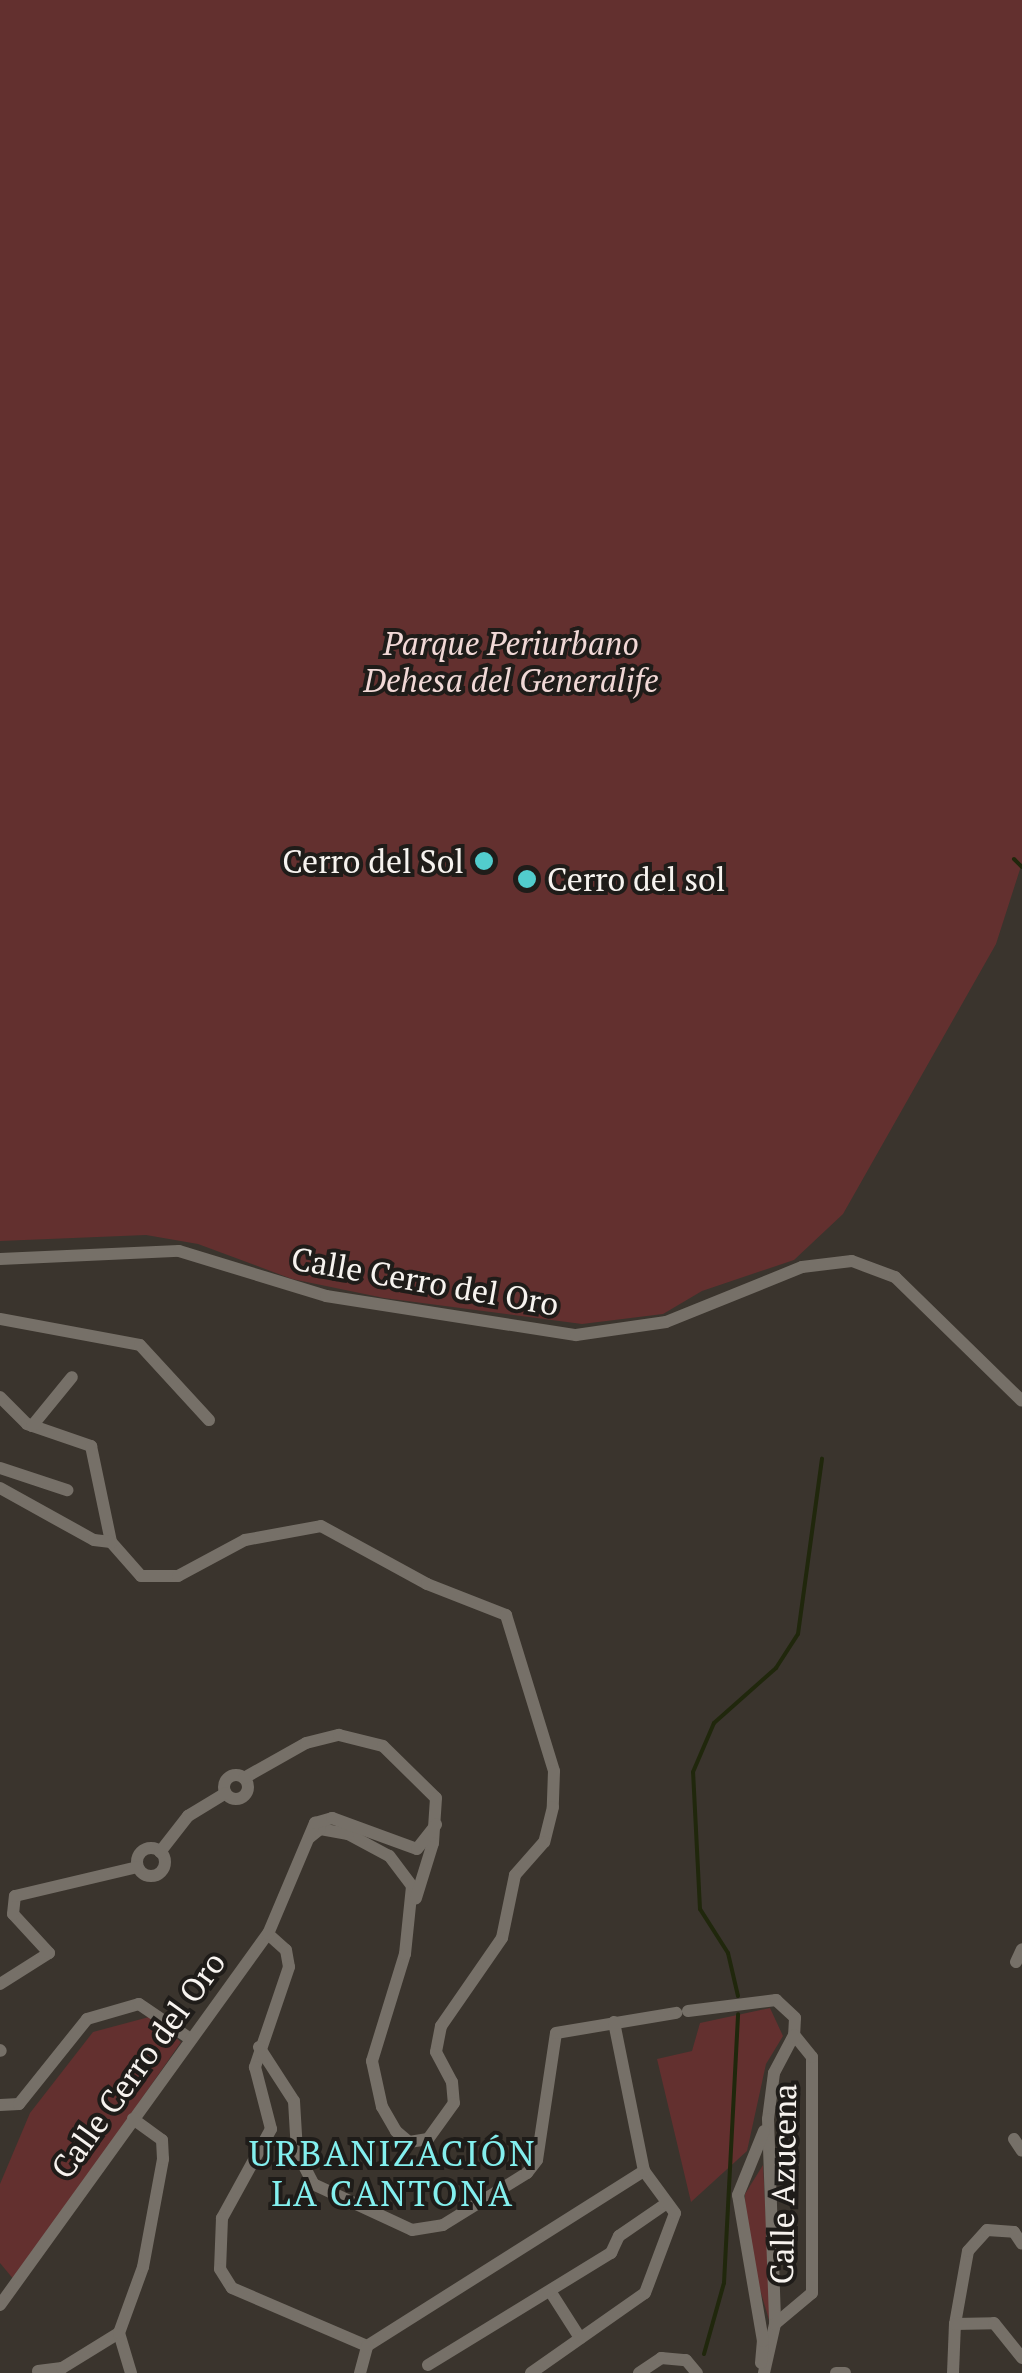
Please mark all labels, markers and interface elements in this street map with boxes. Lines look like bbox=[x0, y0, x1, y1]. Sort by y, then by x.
park label: Parque Periurbano Dehesa del Generalife bbox=[363, 625, 659, 700]
place label: Cerro del Sol bbox=[282, 842, 464, 880]
marker: Cerro del Sol bbox=[473, 850, 495, 872]
place label: Cerro del sol bbox=[547, 860, 725, 898]
marker: Cerro del sol bbox=[516, 868, 538, 890]
street label: Calle Cerro del Oro bbox=[288, 1239, 562, 1323]
street label: Calle Cerro del Oro bbox=[43, 1944, 233, 2186]
street label: Calle Azucena bbox=[762, 2083, 804, 2285]
district label: URBANIZACIÓN LA CANTONA bbox=[249, 2132, 537, 2214]

